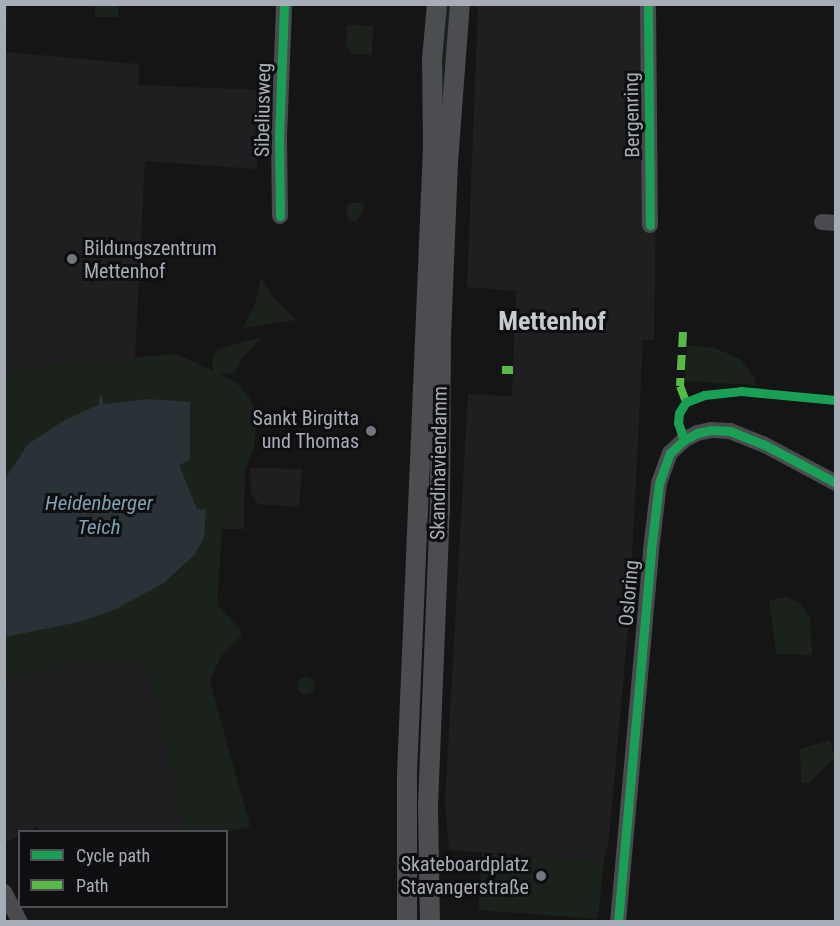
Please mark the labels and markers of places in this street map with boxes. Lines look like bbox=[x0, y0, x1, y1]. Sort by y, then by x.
place label: Bildungszentrum Mettenhof bbox=[84, 236, 217, 283]
marker: Bildungszentrum Mettenhof bbox=[65, 252, 79, 266]
place label: Sankt Birgitta und Thomas bbox=[253, 407, 359, 454]
marker: Sankt Birgitta und Thomas bbox=[364, 424, 378, 438]
place label: Skateboardplatz Stavangerstraße bbox=[400, 852, 529, 899]
marker: Skateboardplatz Stavangerstraße bbox=[534, 869, 548, 883]

